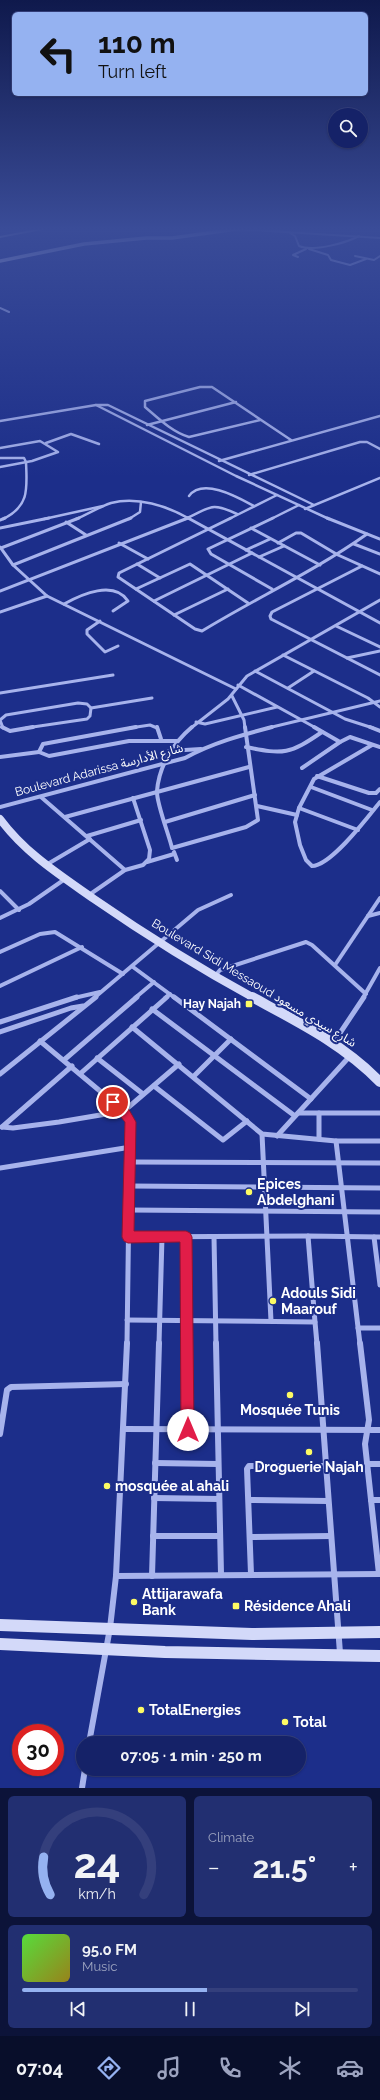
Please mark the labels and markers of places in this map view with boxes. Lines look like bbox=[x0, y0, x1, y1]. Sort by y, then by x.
place label: Hay Najah bbox=[183, 997, 241, 1011]
marker: Hay Najah bbox=[244, 999, 254, 1009]
pin bbox=[96, 1085, 130, 1119]
place label: Epices Abdelghani bbox=[257, 1176, 335, 1208]
marker: Epices Abdelghani bbox=[244, 1187, 254, 1197]
place label: Adouls Sidi Maarouf bbox=[281, 1285, 356, 1317]
marker: Adouls Sidi Maarouf bbox=[268, 1296, 278, 1306]
marker: Mosquée Tunis bbox=[285, 1390, 295, 1400]
place label: Mosquée Tunis bbox=[240, 1402, 340, 1418]
marker: Droguerie Najah bbox=[304, 1447, 314, 1457]
place label: Droguerie Najah bbox=[254, 1459, 364, 1475]
place label: mosquée al ahali bbox=[115, 1478, 229, 1494]
marker: mosquée al ahali bbox=[102, 1481, 112, 1491]
place label: Attijarawafa Bank bbox=[142, 1586, 223, 1618]
marker: Attijarawafa Bank bbox=[129, 1597, 139, 1607]
place label: Résidence Ahali bbox=[244, 1598, 351, 1614]
marker: Résidence Ahali bbox=[231, 1601, 241, 1611]
place label: TotalEnergies bbox=[149, 1702, 241, 1718]
marker: TotalEnergies bbox=[136, 1705, 146, 1715]
place label: Total bbox=[293, 1714, 327, 1730]
marker: Total bbox=[280, 1717, 290, 1727]

